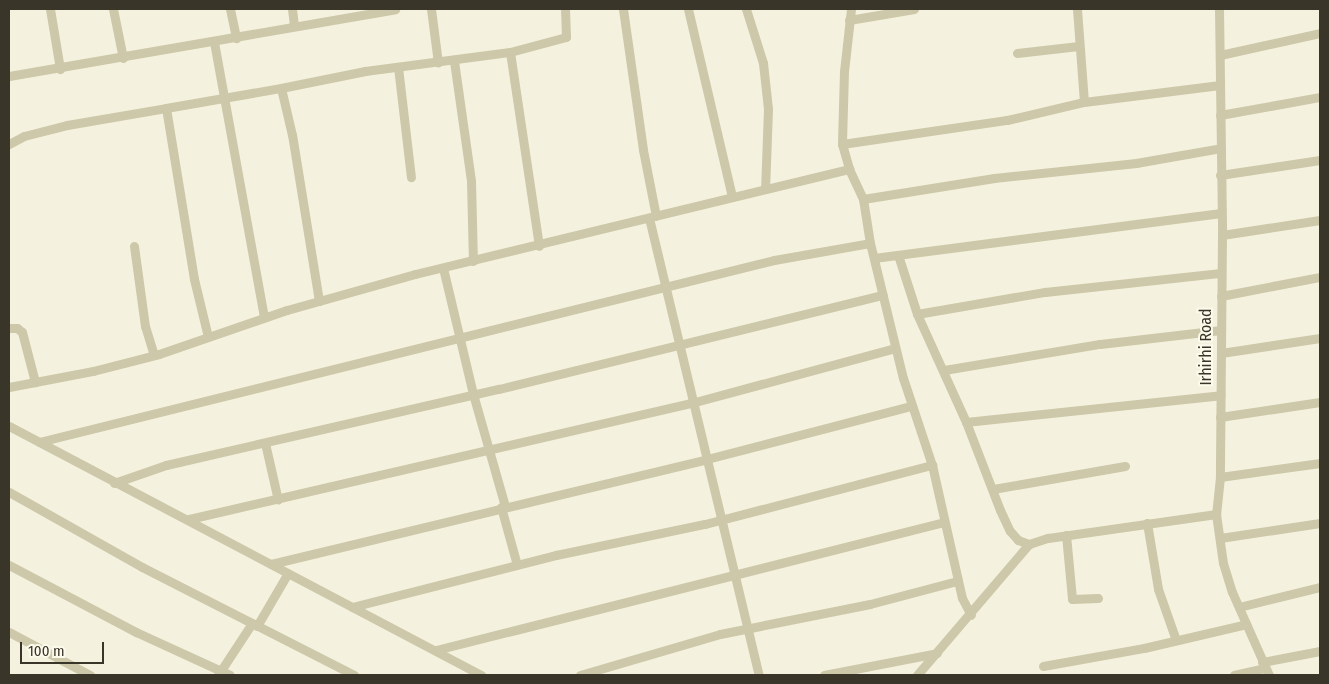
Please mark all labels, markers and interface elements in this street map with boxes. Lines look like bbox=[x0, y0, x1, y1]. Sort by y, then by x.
street label: Irhirhi Road bbox=[1196, 308, 1216, 386]
scale bar bbox=[22, 632, 106, 664]
text: 100 m bbox=[28, 642, 65, 660]

